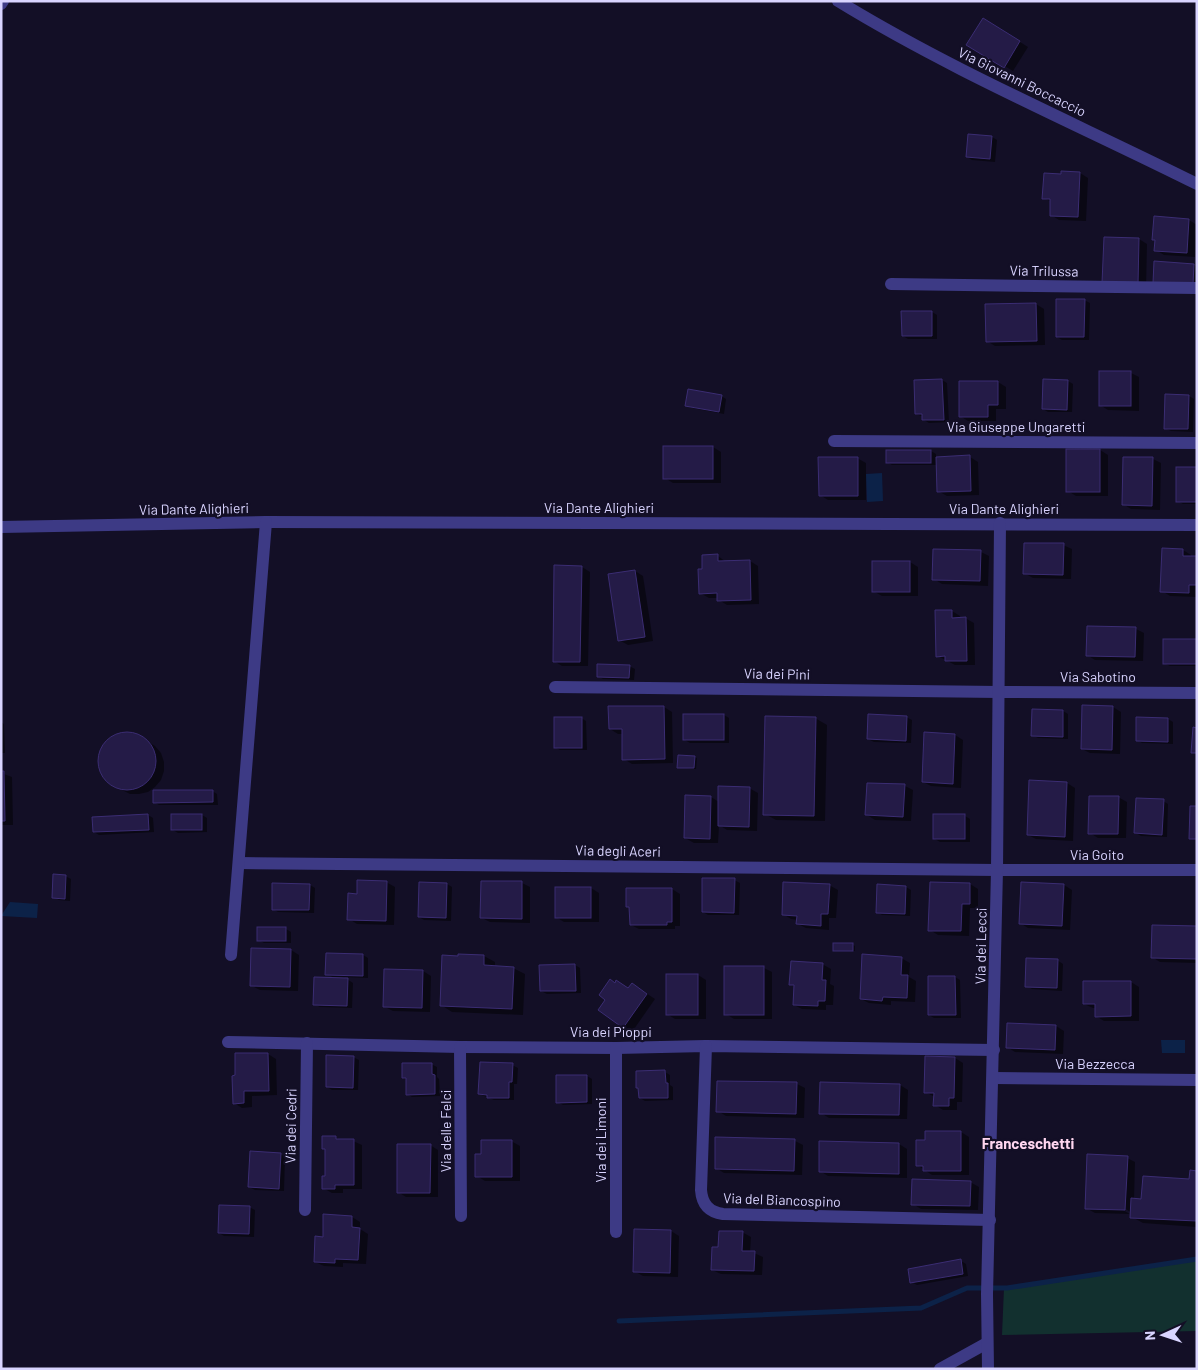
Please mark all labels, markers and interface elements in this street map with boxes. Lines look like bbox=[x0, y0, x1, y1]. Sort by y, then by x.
street label: Via Giovanni Boccaccio bbox=[955, 43, 1089, 120]
street label: Via Trilussa bbox=[1009, 261, 1079, 280]
street label: Via Giuseppe Ungaretti bbox=[947, 418, 1085, 435]
street label: Via Dante Alighieri bbox=[139, 499, 249, 518]
street label: Via Dante Alighieri bbox=[544, 499, 654, 516]
street label: Via Dante Alighieri bbox=[949, 500, 1059, 517]
street label: Via dei Pini bbox=[744, 664, 810, 683]
street label: Via Sabotino bbox=[1060, 668, 1136, 685]
street label: Via degli Aceri bbox=[575, 841, 661, 860]
street label: Via Goito bbox=[1070, 846, 1124, 863]
street label: Via dei Lecci bbox=[971, 907, 990, 985]
street label: Via dei Pioppi bbox=[570, 1023, 652, 1040]
street label: Via Bezzecca bbox=[1055, 1055, 1135, 1072]
street label: Via dei Cedri bbox=[281, 1088, 300, 1164]
street label: Via delle Felci bbox=[437, 1090, 454, 1172]
street label: Via dei Limoni bbox=[592, 1098, 609, 1183]
district label: Franceschetti bbox=[982, 1134, 1075, 1152]
street label: Via del Biancospino bbox=[723, 1189, 841, 1210]
north arrow bbox=[1138, 1310, 1188, 1360]
text: N bbox=[1141, 1331, 1158, 1341]

